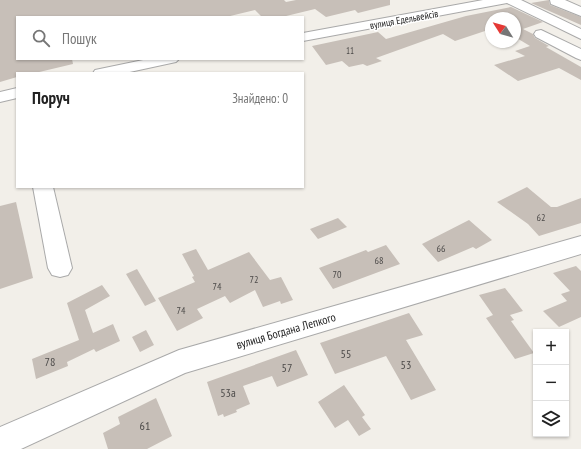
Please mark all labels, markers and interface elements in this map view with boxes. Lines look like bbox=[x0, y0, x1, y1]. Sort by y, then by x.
street label: вулиця Едельвейсів bbox=[369, 7, 439, 32]
north arrow bbox=[485, 12, 521, 48]
search box bbox=[16, 16, 304, 60]
icon: search bbox=[30, 27, 52, 49]
text: Пошук bbox=[62, 29, 97, 48]
house number: 11 bbox=[346, 45, 354, 56]
text: Поруч bbox=[32, 87, 70, 109]
text: Знайдено: 0 bbox=[232, 90, 288, 107]
house number: 62 bbox=[537, 211, 546, 224]
house number: 66 bbox=[437, 242, 446, 255]
house number: 68 bbox=[375, 254, 384, 267]
house number: 70 bbox=[333, 268, 342, 281]
house number: 72 bbox=[250, 273, 259, 286]
house number: 74 bbox=[213, 280, 222, 293]
house number: 74 bbox=[177, 304, 186, 317]
street label: вулиця Богдана Лепкого bbox=[234, 309, 337, 352]
map controls bbox=[533, 329, 569, 437]
button: + bbox=[533, 329, 569, 365]
house number: 55 bbox=[341, 346, 351, 361]
house number: 78 bbox=[45, 354, 55, 369]
house number: 53 bbox=[401, 357, 411, 372]
house number: 57 bbox=[282, 360, 292, 375]
button: − bbox=[533, 365, 569, 401]
house number: 53а bbox=[220, 385, 236, 400]
button: layers bbox=[533, 401, 569, 437]
house number: 61 bbox=[140, 418, 150, 433]

